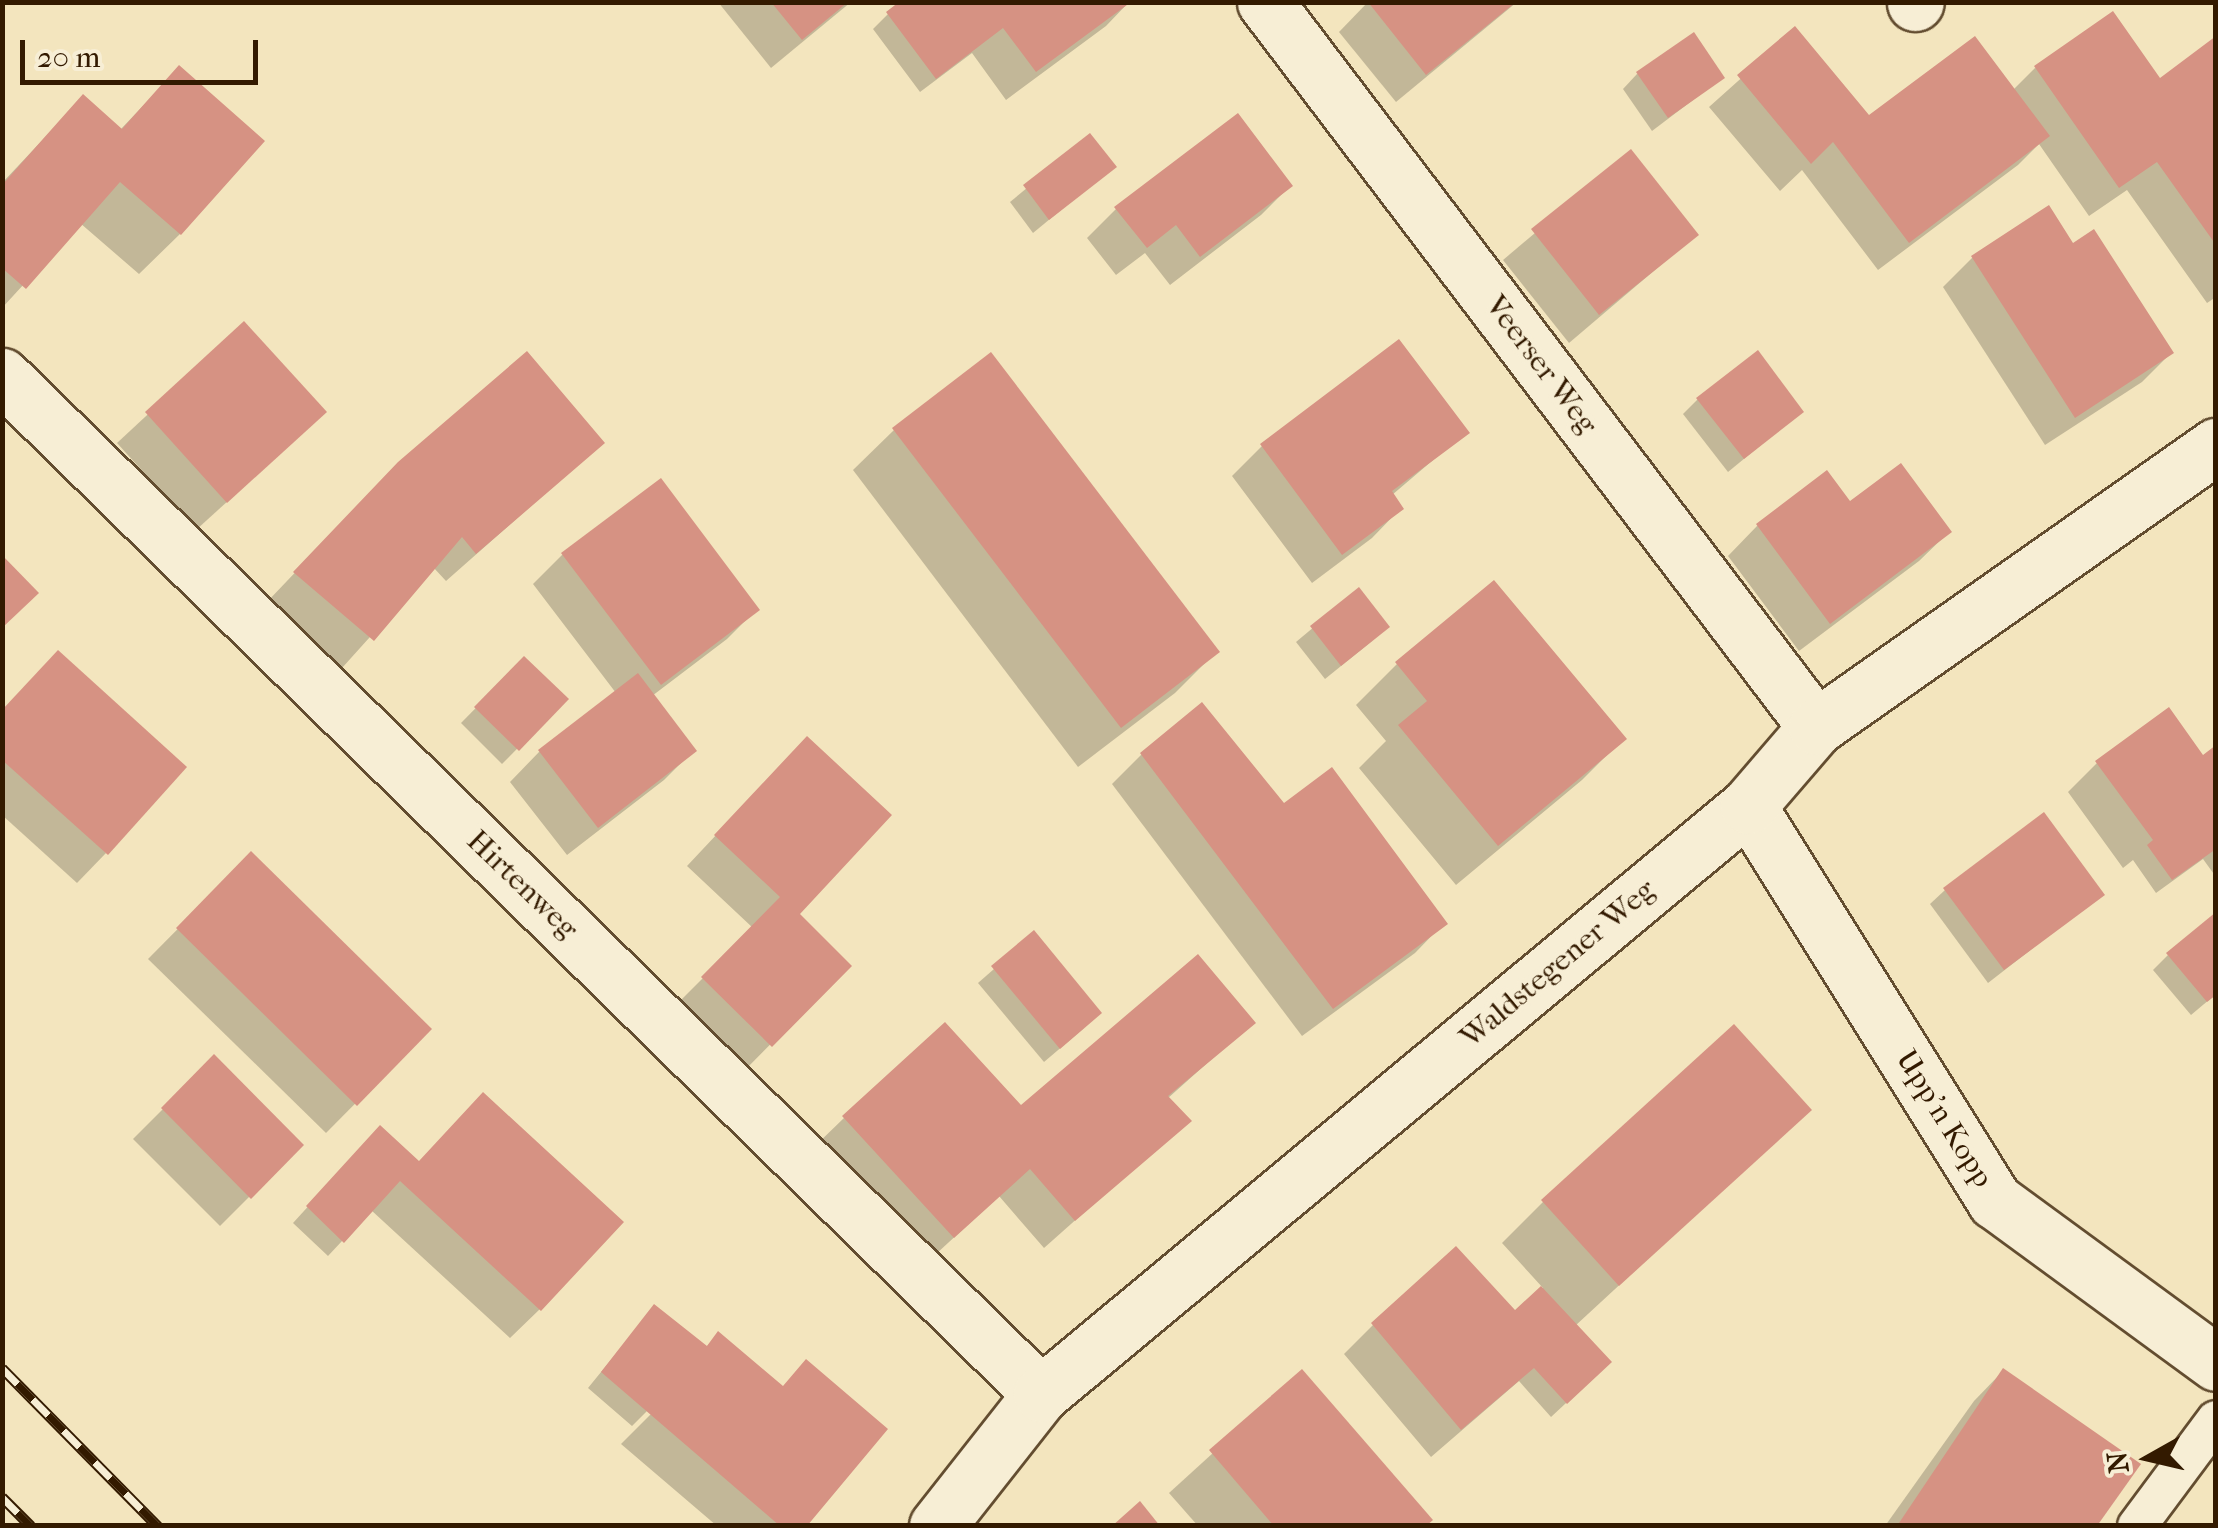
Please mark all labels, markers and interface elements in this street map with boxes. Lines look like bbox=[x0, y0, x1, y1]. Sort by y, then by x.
scale bar bbox=[25, 20, 262, 82]
text: 20 m bbox=[37, 40, 100, 75]
street label: Veerser Weg bbox=[1477, 289, 1605, 441]
street label: Hirtenweg bbox=[459, 823, 585, 947]
street label: Waldstegener Weg bbox=[1453, 872, 1663, 1056]
street label: Upp'n Kopp bbox=[1888, 1044, 2000, 1194]
north arrow bbox=[2098, 1408, 2198, 1508]
text: N bbox=[2100, 1449, 2136, 1475]

